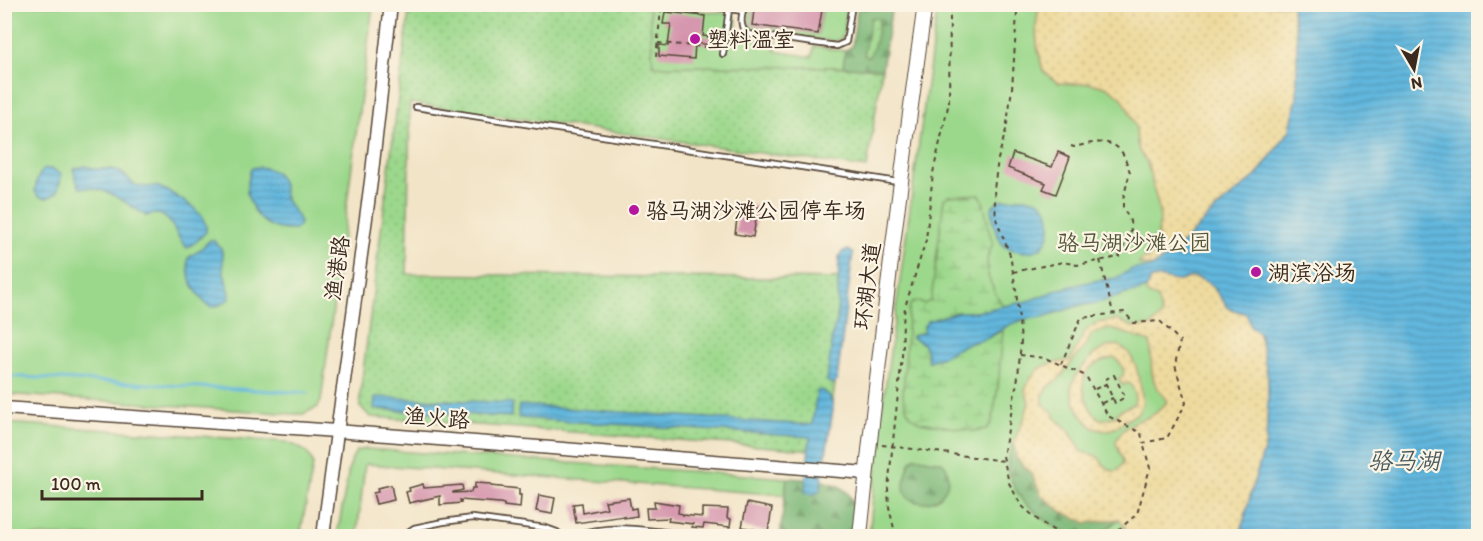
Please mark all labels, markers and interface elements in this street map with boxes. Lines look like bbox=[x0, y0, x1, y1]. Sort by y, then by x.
place label: 塑料温室 bbox=[707, 26, 795, 53]
marker: 塑料温室 bbox=[688, 32, 702, 46]
north arrow bbox=[1384, 39, 1444, 99]
text: N bbox=[1410, 73, 1423, 94]
place label: 骆马湖沙滩公园停车场 bbox=[646, 197, 866, 224]
marker: 骆马湖沙滩公园停车场 bbox=[627, 203, 641, 217]
park label: 骆马湖沙滩公园 bbox=[1057, 229, 1211, 256]
street label: 渔港路 bbox=[319, 233, 355, 303]
street label: 环湖大道 bbox=[848, 241, 886, 331]
place label: 湖滨浴场 bbox=[1268, 259, 1356, 286]
marker: 湖滨浴场 bbox=[1249, 265, 1263, 279]
street label: 渔火路 bbox=[403, 402, 471, 434]
water label: 骆马湖 bbox=[1368, 446, 1443, 475]
scale bar bbox=[42, 463, 202, 501]
text: 100 m bbox=[51, 473, 101, 495]

